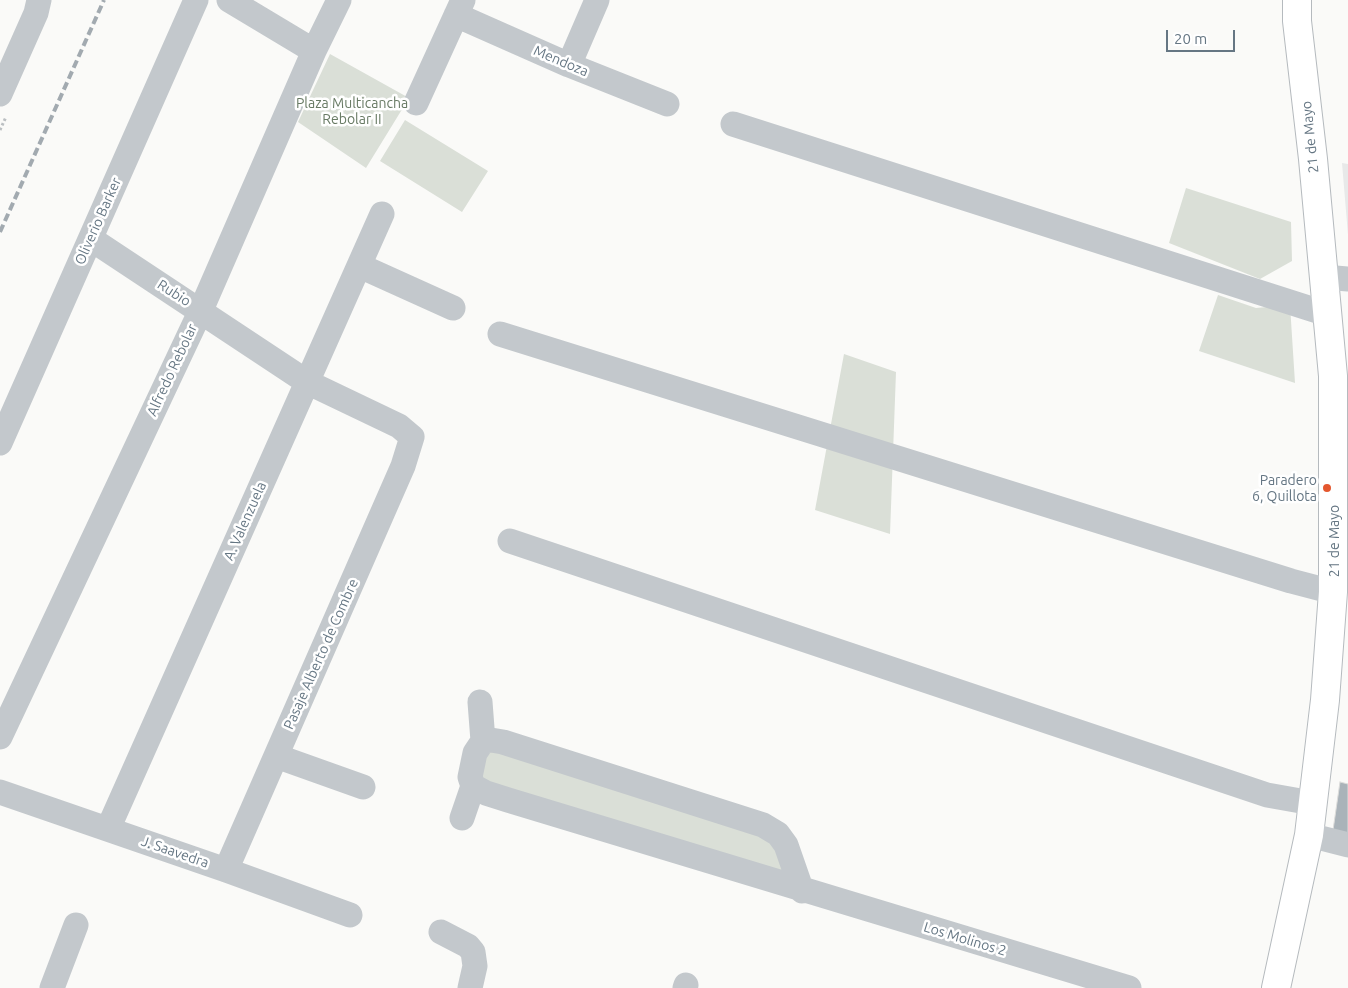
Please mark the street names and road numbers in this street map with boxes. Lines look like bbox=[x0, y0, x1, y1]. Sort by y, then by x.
street label: Mendoza bbox=[531, 42, 591, 80]
street label: 21 de Mayo bbox=[1298, 100, 1322, 174]
street label: Oliverio Barker bbox=[71, 175, 125, 267]
street label: Rubio bbox=[154, 276, 194, 310]
street label: Alfredo Rebolar bbox=[143, 321, 201, 419]
street label: A. Valenzuela bbox=[220, 479, 270, 563]
street label: 21 de Mayo bbox=[1326, 505, 1342, 577]
street label: Pasaje Alberto de Combre bbox=[280, 576, 362, 732]
street label: J. Saavedra bbox=[139, 833, 211, 871]
street label: Los Molinos 2 bbox=[922, 918, 1008, 960]

